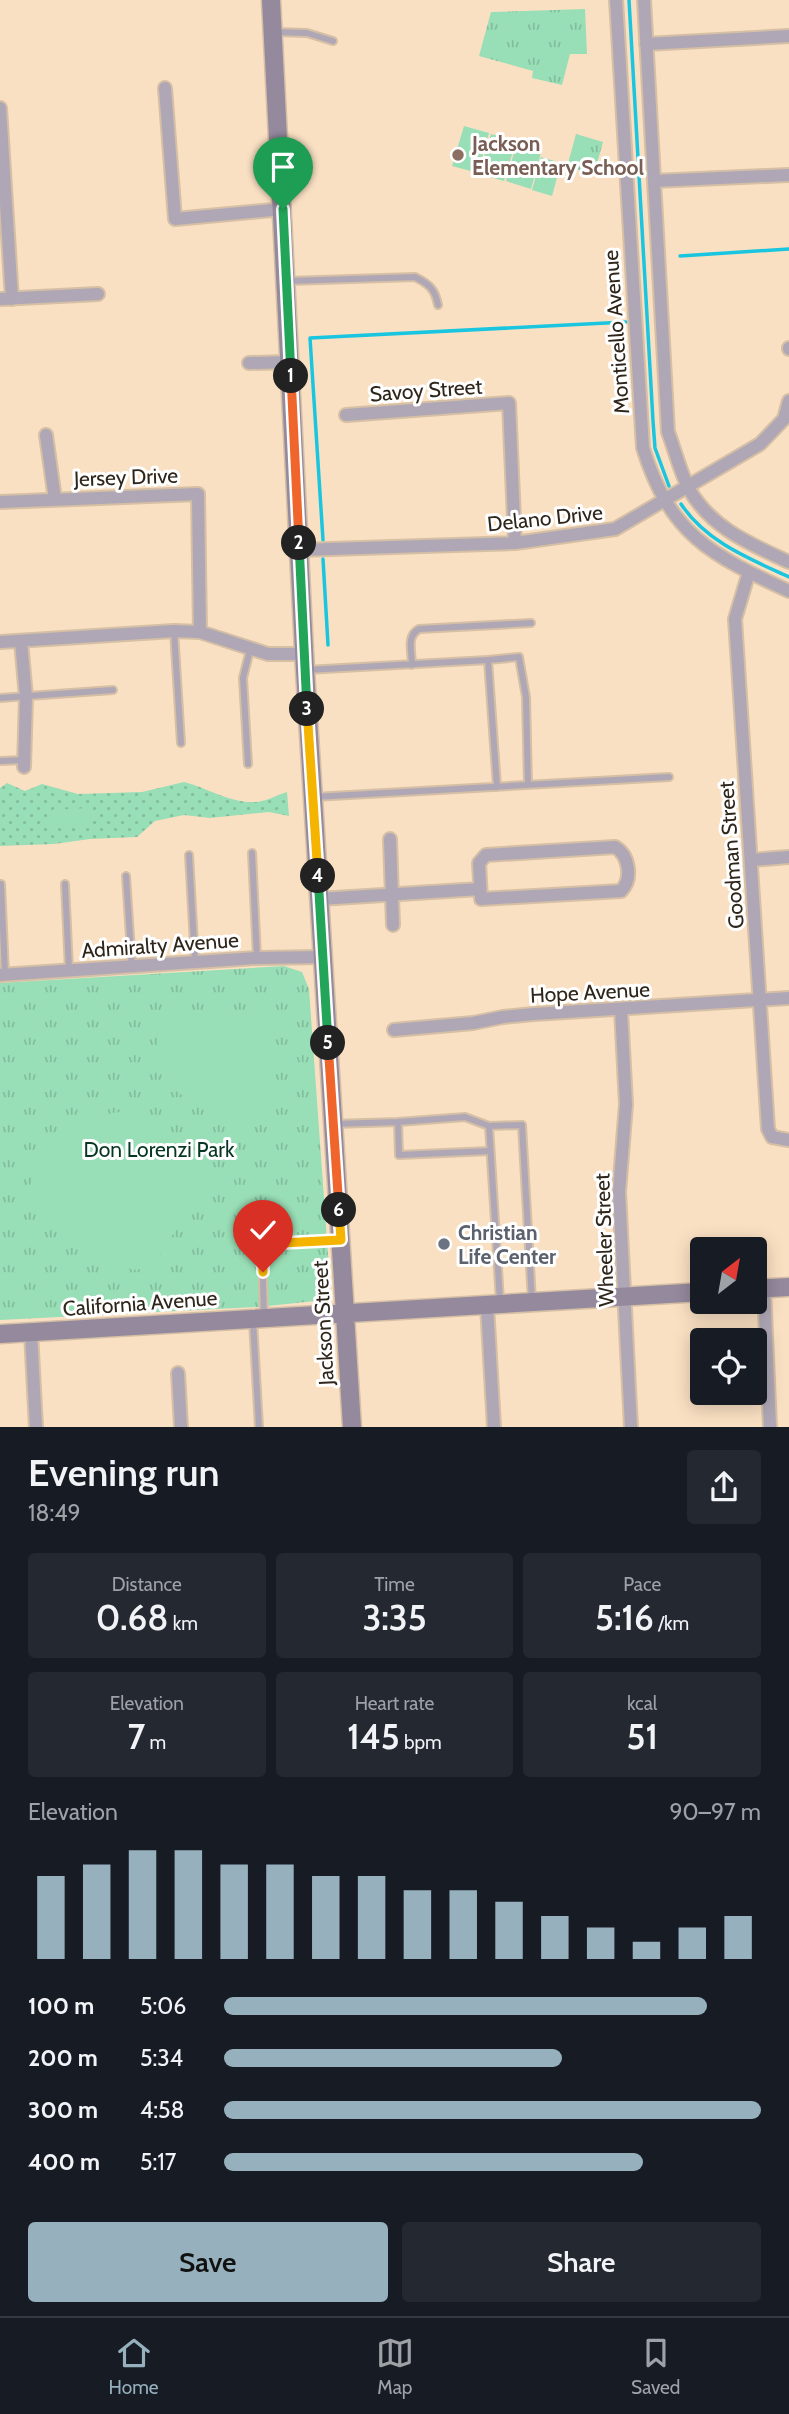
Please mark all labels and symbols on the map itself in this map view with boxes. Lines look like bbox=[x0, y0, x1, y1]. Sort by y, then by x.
place label: Jackson Elementary School bbox=[471, 131, 645, 180]
pin bbox=[253, 137, 313, 209]
marker: Jackson Elementary School bbox=[450, 147, 466, 163]
street label: Monticello Avenue bbox=[598, 249, 634, 415]
pin: 1 bbox=[274, 358, 308, 394]
street label: Savoy Street bbox=[369, 374, 483, 406]
street label: Jersey Drive bbox=[72, 463, 179, 491]
street label: Delano Drive bbox=[486, 499, 604, 536]
pin: 2 bbox=[282, 526, 316, 560]
pin: 3 bbox=[290, 692, 324, 726]
street label: Goodman Street bbox=[713, 780, 749, 930]
pin: 4 bbox=[300, 858, 336, 894]
street label: Admiralty Avenue bbox=[80, 927, 240, 963]
street label: Hope Avenue bbox=[529, 976, 651, 1008]
pin: 5 bbox=[310, 1026, 346, 1060]
park label: Don Lorenzi Park bbox=[84, 1137, 235, 1162]
street label: Wheeler Street bbox=[589, 1173, 619, 1307]
pin: 6 bbox=[322, 1192, 356, 1228]
pin bbox=[233, 1200, 293, 1272]
place label: Christian Life Center bbox=[458, 1220, 556, 1269]
marker: Christian Life Center bbox=[436, 1236, 452, 1252]
north arrow bbox=[690, 1237, 766, 1314]
street label: Jackson Street bbox=[307, 1260, 339, 1387]
street label: California Avenue bbox=[62, 1285, 218, 1321]

